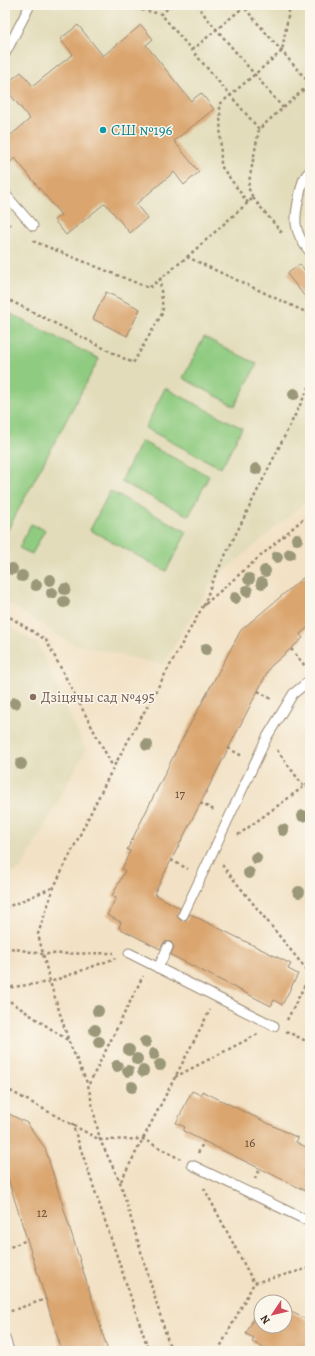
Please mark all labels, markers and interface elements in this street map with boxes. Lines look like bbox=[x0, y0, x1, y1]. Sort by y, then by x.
place label: СШ №196 bbox=[111, 120, 173, 140]
marker: СШ №196 bbox=[98, 125, 108, 135]
place label: Дзіцячы сад №495 bbox=[41, 687, 155, 707]
marker: Дзіцячы сад №495 bbox=[28, 692, 38, 702]
house number: 17 bbox=[175, 785, 185, 802]
house number: 16 bbox=[245, 1134, 255, 1151]
house number: 12 bbox=[37, 1204, 47, 1221]
north arrow bbox=[253, 1294, 293, 1334]
text: N bbox=[257, 1312, 274, 1327]

